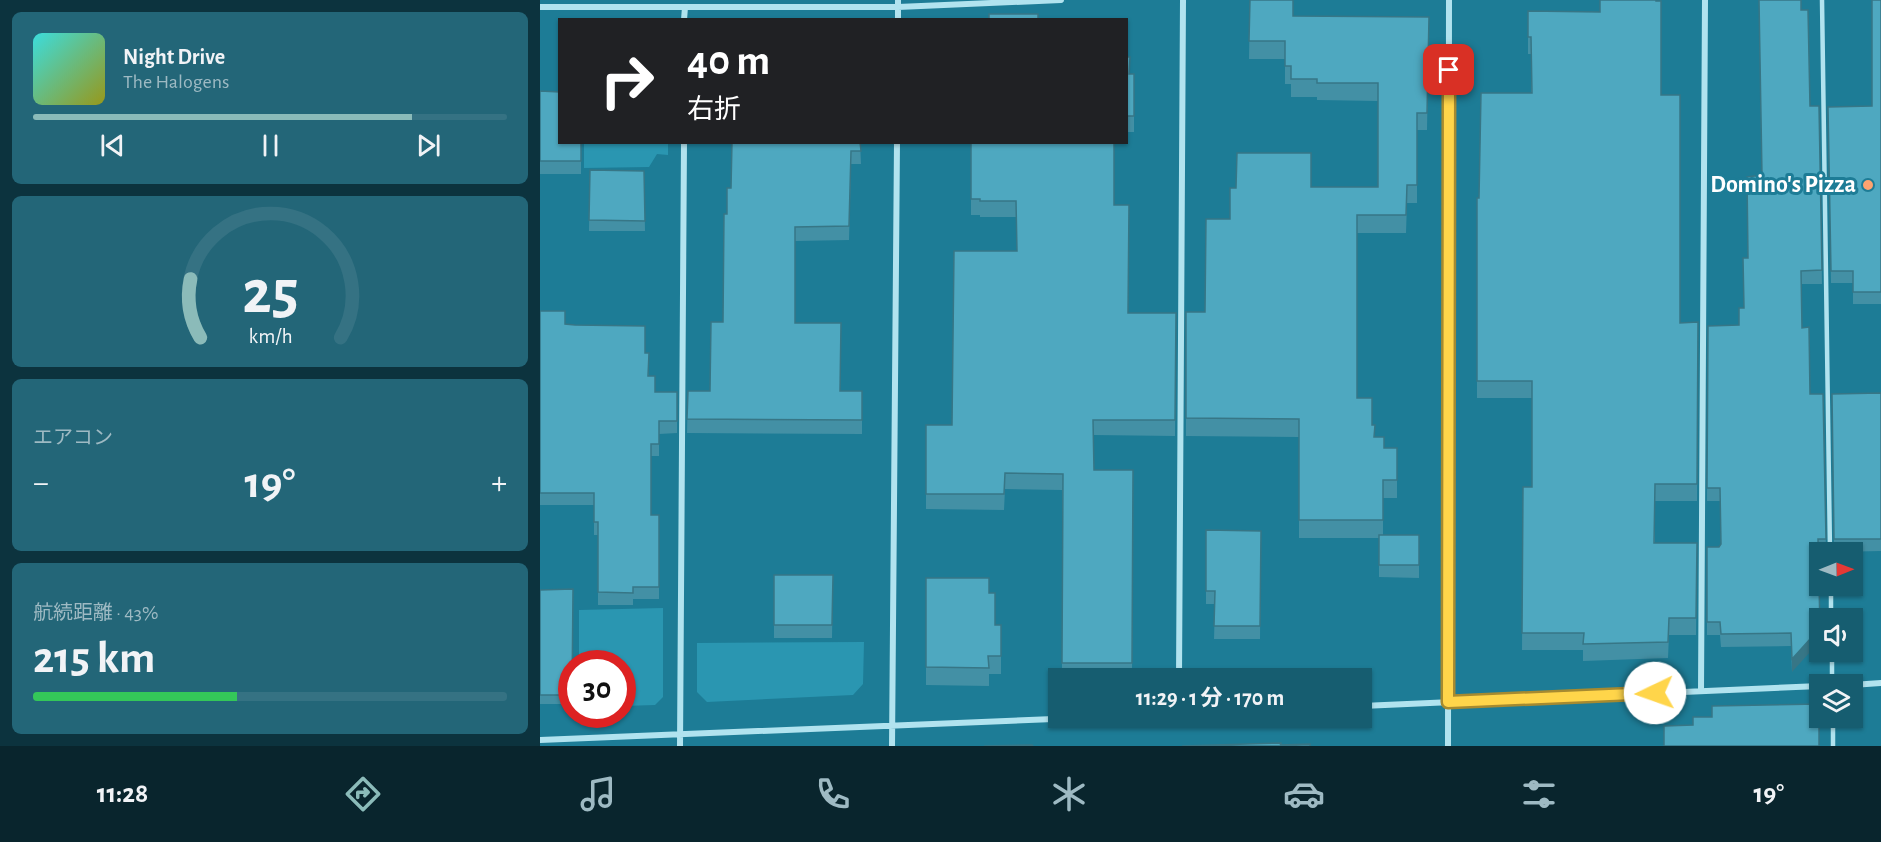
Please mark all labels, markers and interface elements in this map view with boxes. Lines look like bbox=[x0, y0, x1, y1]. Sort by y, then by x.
text: 40 m bbox=[687, 40, 770, 82]
icon: right bbox=[588, 42, 666, 120]
pin bbox=[1423, 44, 1474, 95]
text: Night Drive bbox=[123, 46, 225, 68]
icon: arrive bbox=[1432, 53, 1465, 86]
text: The Halogens bbox=[123, 72, 229, 92]
text: 右折 bbox=[687, 96, 741, 123]
icon: previous bbox=[96, 129, 129, 162]
icon: pause bbox=[254, 129, 287, 162]
icon: next bbox=[412, 129, 445, 162]
place label: Domino's Pizza bbox=[1710, 173, 1856, 197]
marker: Domino's Pizza bbox=[1861, 178, 1875, 192]
text: 25 bbox=[242, 262, 298, 324]
text: km/h bbox=[248, 327, 292, 348]
text: エアコン bbox=[33, 428, 113, 448]
text: 19° bbox=[244, 461, 296, 506]
text: − bbox=[33, 467, 49, 500]
text: + bbox=[491, 467, 507, 500]
north arrow bbox=[1809, 542, 1863, 596]
map controls bbox=[1809, 542, 1863, 728]
text: 航続距離 · 43% bbox=[33, 603, 159, 623]
button: sound bbox=[1809, 608, 1863, 662]
text: 215 km bbox=[33, 636, 155, 681]
speed limit sign: 30 bbox=[558, 650, 636, 728]
position arrow bbox=[1623, 661, 1687, 725]
button: layers bbox=[1809, 674, 1863, 728]
text: 11:29 · 1 分 · 170 m bbox=[1136, 687, 1284, 709]
icon: directions bbox=[342, 773, 384, 815]
icon: music bbox=[577, 773, 619, 815]
icon: phone bbox=[812, 773, 854, 815]
icon: climate bbox=[1048, 773, 1090, 815]
icon: car bbox=[1283, 773, 1325, 815]
icon: filters bbox=[1518, 773, 1560, 815]
text: 11:28 bbox=[97, 780, 148, 807]
text: 19° bbox=[1754, 780, 1784, 807]

